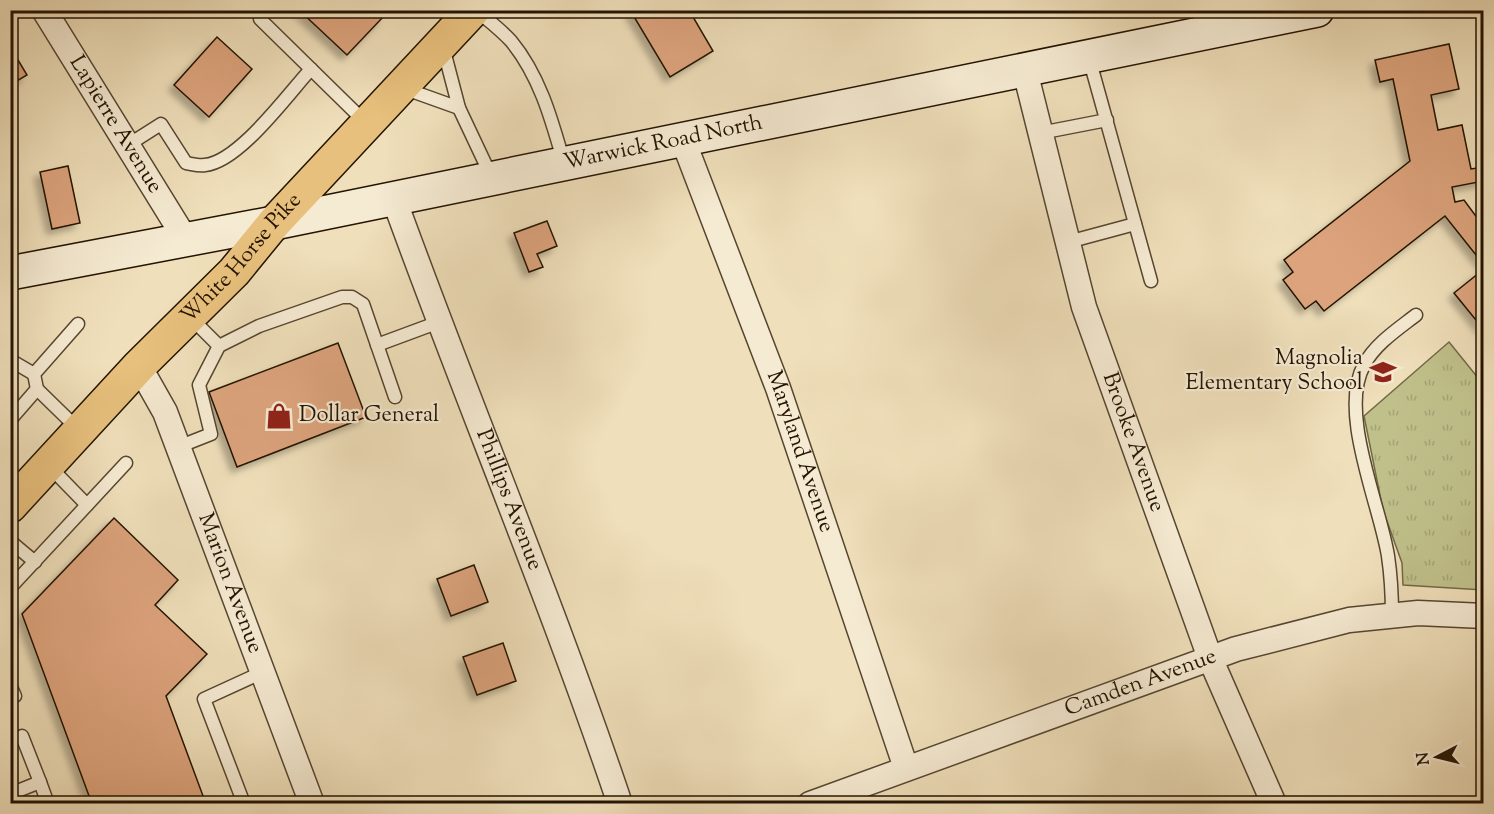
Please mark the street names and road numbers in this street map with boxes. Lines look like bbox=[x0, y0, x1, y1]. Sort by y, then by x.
street label: Lapierre Avenue bbox=[60, 50, 170, 200]
street label: Warwick Road North bbox=[561, 108, 766, 179]
street label: White Horse Pike bbox=[174, 186, 310, 332]
street label: Maryland Avenue bbox=[757, 366, 842, 537]
street label: Brooke Avenue bbox=[1093, 368, 1172, 517]
street label: Phillips Avenue bbox=[467, 425, 550, 575]
street label: Marion Avenue bbox=[188, 509, 270, 658]
street label: Camden Avenue bbox=[1060, 641, 1221, 726]

